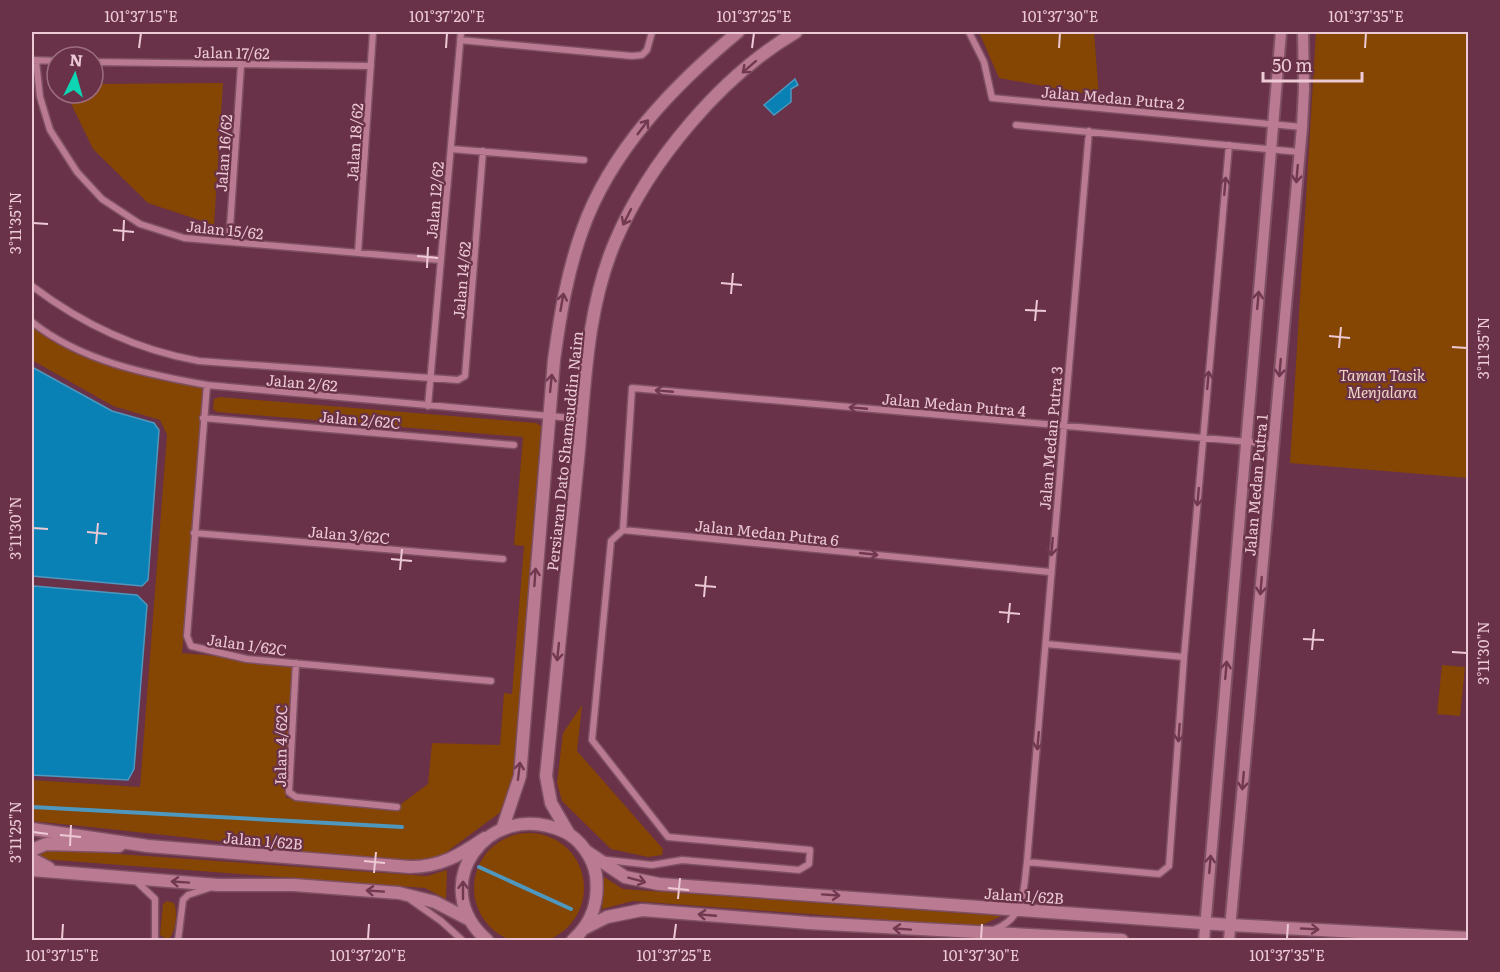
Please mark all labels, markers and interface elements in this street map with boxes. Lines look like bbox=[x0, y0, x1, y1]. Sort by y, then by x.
text: 101°37'15"E bbox=[104, 4, 178, 27]
text: 101°37'20"E bbox=[409, 4, 485, 27]
text: 101°37'25"E bbox=[716, 4, 792, 27]
text: 101°37'30"E bbox=[1022, 4, 1098, 27]
text: 101°37'35"E bbox=[1328, 4, 1404, 27]
street label: Jalan 17/62 bbox=[194, 40, 270, 64]
north arrow bbox=[45, 45, 105, 105]
scale bar bbox=[1263, 45, 1362, 83]
text: N bbox=[69, 47, 84, 72]
text: 50 m bbox=[1272, 51, 1313, 78]
one-way arrow bbox=[741, 60, 757, 73]
street label: Jalan Medan Putra 2 bbox=[1040, 79, 1186, 115]
street label: Jalan 18/62 bbox=[340, 102, 368, 182]
street label: Jalan 16/62 bbox=[209, 113, 237, 193]
one-way arrow bbox=[636, 119, 649, 135]
street label: Jalan 12/62 bbox=[419, 160, 449, 240]
one-way arrow bbox=[1291, 163, 1302, 183]
one-way arrow bbox=[1220, 176, 1231, 196]
text: 3°11'35"N bbox=[3, 192, 26, 254]
one-way arrow bbox=[621, 208, 633, 226]
street label: Jalan 15/62 bbox=[185, 214, 265, 245]
street label: Jalan 14/62 bbox=[446, 240, 476, 320]
one-way arrow bbox=[1253, 291, 1264, 310]
one-way arrow bbox=[557, 293, 568, 312]
text: 3°11'35"N bbox=[1471, 317, 1494, 379]
street label: Persiaran Dato Shamsuddin Naim bbox=[540, 329, 588, 572]
one-way arrow bbox=[1274, 357, 1285, 377]
park label: Taman Tasik Menjalara bbox=[1339, 363, 1426, 403]
street label: Jalan Medan Putra 3 bbox=[1032, 365, 1068, 511]
street label: Jalan 2/62 bbox=[265, 367, 339, 397]
one-way arrow bbox=[1203, 371, 1214, 390]
one-way arrow bbox=[546, 373, 557, 393]
one-way arrow bbox=[655, 385, 675, 396]
street label: Jalan Medan Putra 4 bbox=[881, 386, 1027, 422]
one-way arrow bbox=[849, 402, 869, 413]
street label: Jalan 2/62C bbox=[318, 404, 402, 434]
street label: Jalan Medan Putra 1 bbox=[1237, 413, 1273, 557]
one-way arrow bbox=[1192, 486, 1203, 506]
text: 3°11'30"N bbox=[3, 496, 26, 560]
street label: Jalan Medan Putra 6 bbox=[694, 513, 840, 551]
street label: Jalan 3/62C bbox=[307, 519, 391, 549]
one-way arrow bbox=[1046, 537, 1057, 556]
one-way arrow bbox=[858, 549, 878, 560]
one-way arrow bbox=[530, 568, 541, 588]
one-way arrow bbox=[1255, 576, 1266, 596]
text: 3°11'30"N bbox=[1471, 621, 1494, 685]
street label: Jalan 1/62C bbox=[206, 627, 288, 661]
one-way arrow bbox=[552, 642, 563, 662]
one-way arrow bbox=[1221, 661, 1232, 681]
street label: Jalan 4/62C bbox=[268, 705, 292, 787]
one-way arrow bbox=[1173, 722, 1184, 742]
one-way arrow bbox=[1032, 731, 1043, 751]
one-way arrow bbox=[514, 762, 525, 782]
one-way arrow bbox=[1237, 770, 1248, 790]
text: 3°11'25"N bbox=[3, 801, 26, 863]
street label: Jalan 1/62B bbox=[222, 825, 304, 855]
one-way arrow bbox=[1205, 855, 1216, 875]
one-way arrow bbox=[627, 875, 646, 886]
one-way arrow bbox=[171, 876, 191, 887]
one-way arrow bbox=[457, 880, 469, 900]
street label: Jalan 1/62B bbox=[983, 881, 1065, 909]
one-way arrow bbox=[366, 885, 386, 896]
one-way arrow bbox=[820, 890, 840, 901]
one-way arrow bbox=[698, 909, 718, 920]
one-way arrow bbox=[892, 923, 912, 934]
one-way arrow bbox=[1299, 924, 1319, 935]
text: 101°37'15"E bbox=[25, 943, 99, 966]
text: 101°37'20"E bbox=[330, 943, 406, 966]
text: 101°37'25"E bbox=[636, 943, 712, 966]
text: 101°37'30"E bbox=[943, 943, 1019, 966]
text: 101°37'35"E bbox=[1249, 943, 1325, 966]

